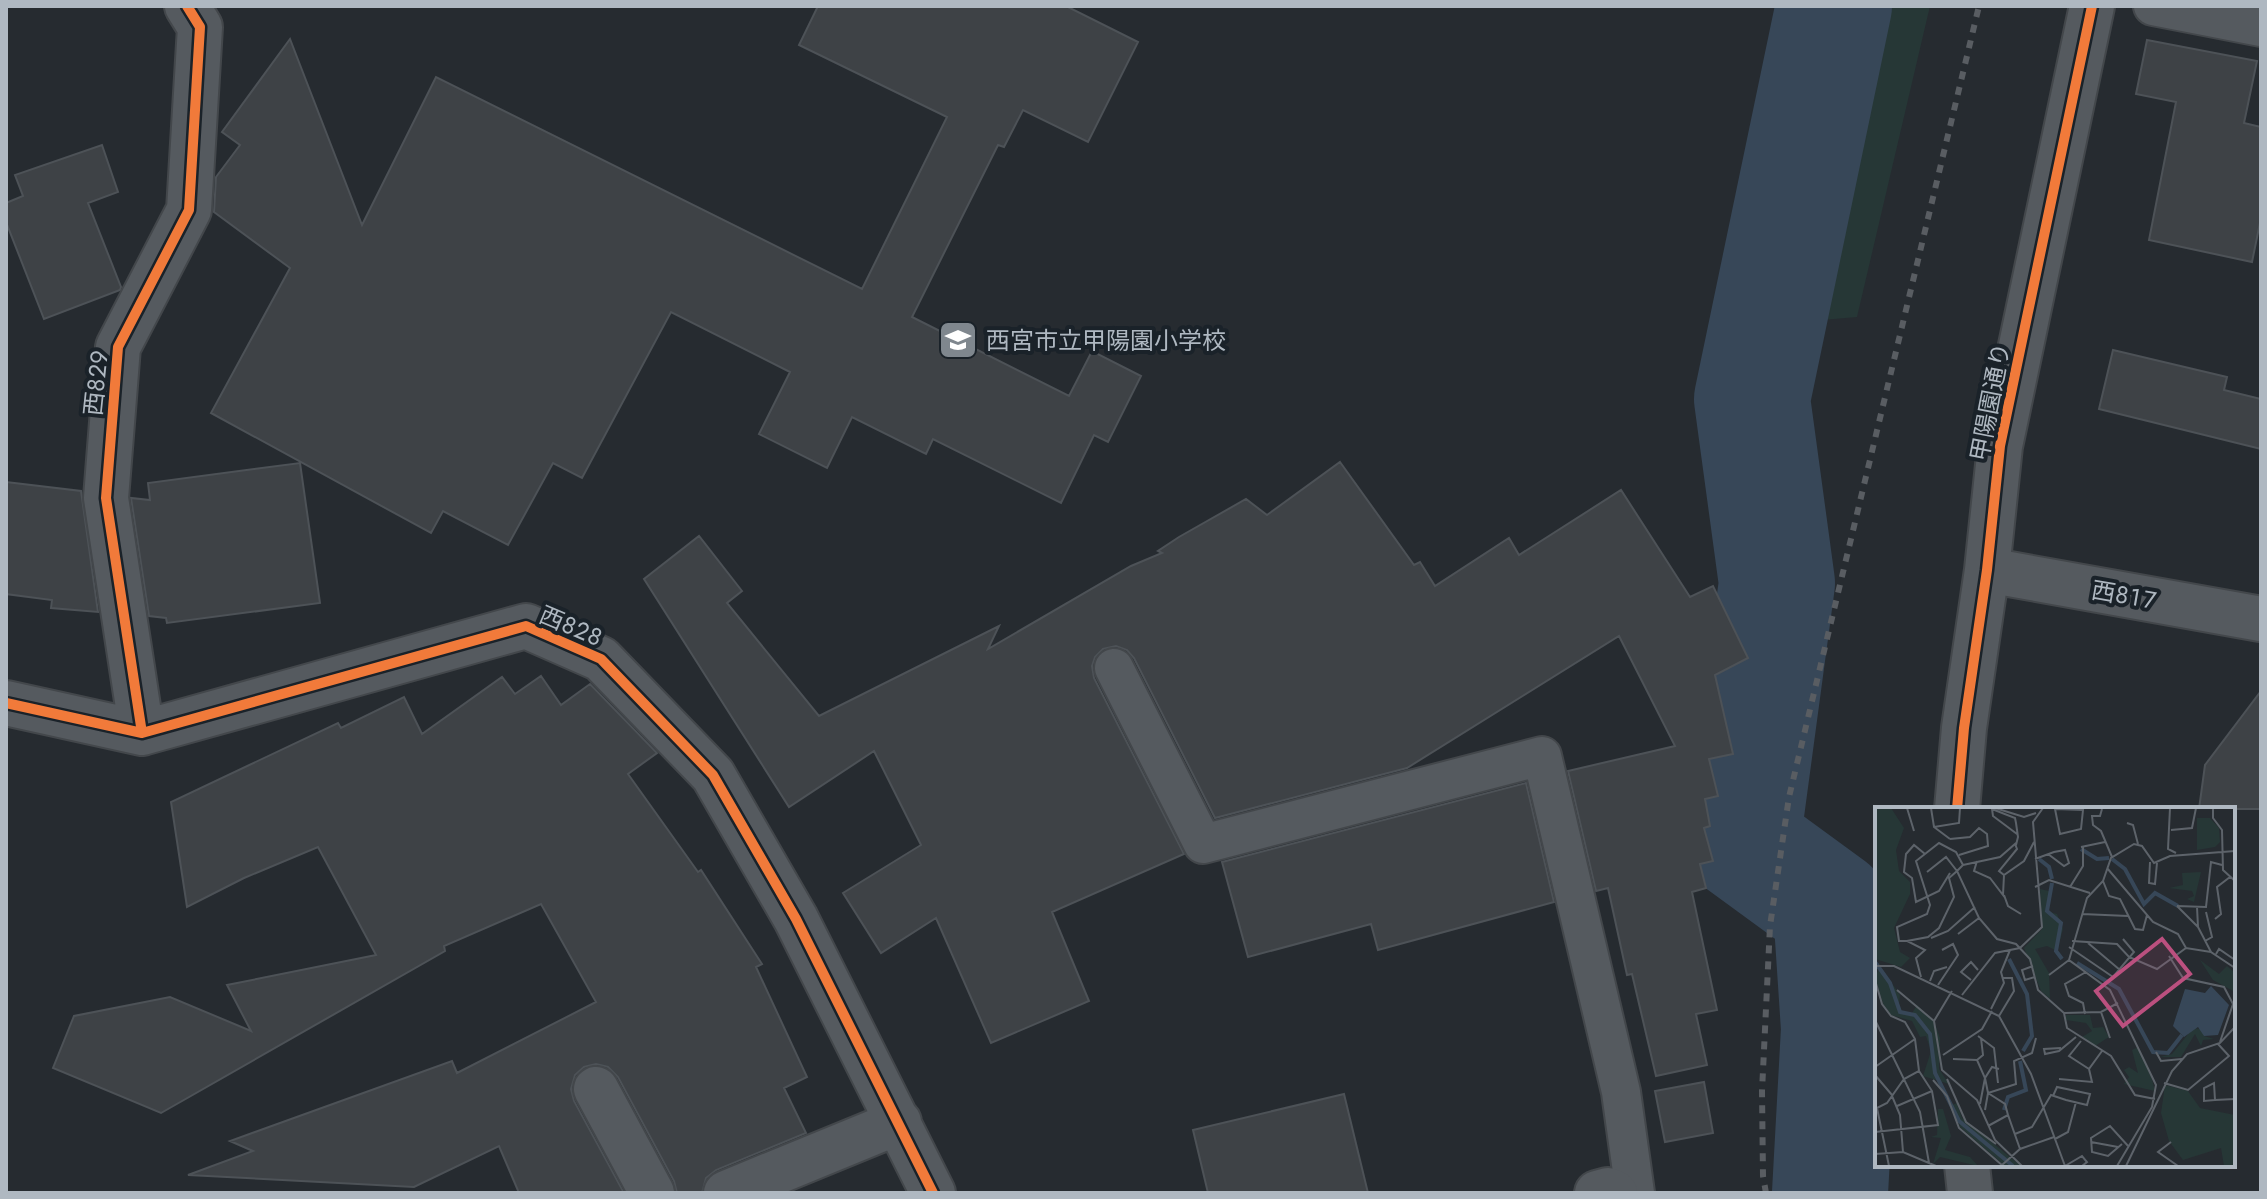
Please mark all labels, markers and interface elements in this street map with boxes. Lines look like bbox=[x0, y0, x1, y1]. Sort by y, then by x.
school or university icon: 西宮市立甲陽園小学校 bbox=[937, 319, 979, 361]
place label: 西宮市立甲陽園小学校 bbox=[986, 323, 1226, 358]
street label: 甲陽園通り bbox=[1961, 340, 2019, 464]
street label: 西８２９ bbox=[75, 348, 117, 418]
street label: 西８１７ bbox=[2089, 572, 2159, 618]
street label: 西８２８ bbox=[534, 597, 608, 655]
inset map bbox=[1875, 807, 2235, 1167]

